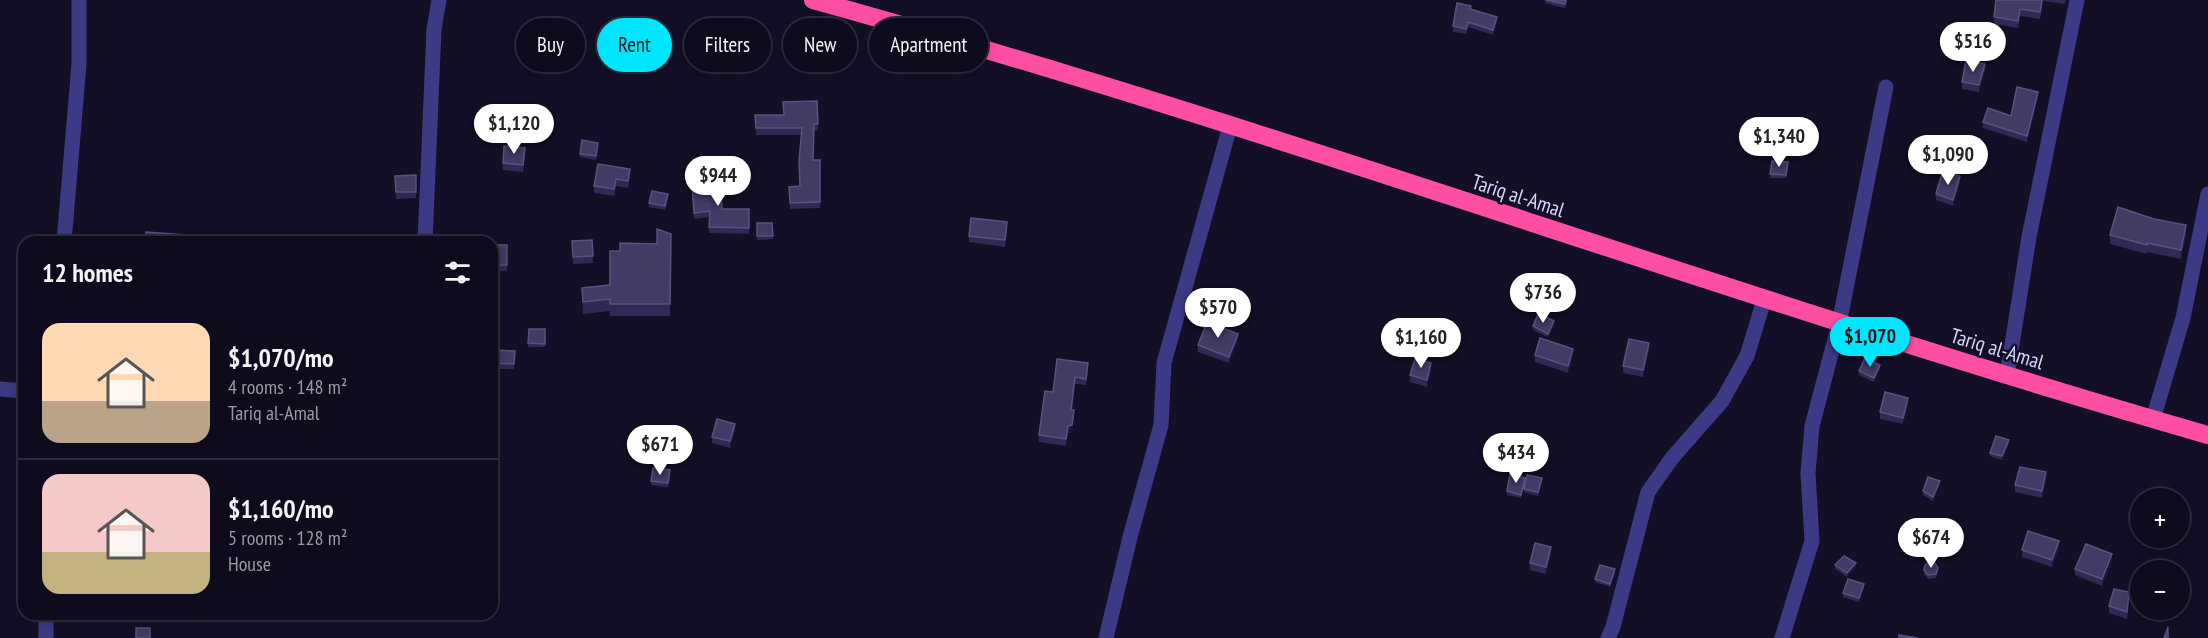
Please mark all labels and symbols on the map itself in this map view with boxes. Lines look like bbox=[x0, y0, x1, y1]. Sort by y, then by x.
pin: $516 bbox=[1937, 22, 2009, 73]
pin: $1,120 bbox=[465, 104, 563, 155]
pin: $1,340 bbox=[1730, 117, 1828, 168]
pin: $1,090 bbox=[1899, 135, 1997, 186]
pin: $944 bbox=[682, 156, 754, 207]
street label: Tariq al-Amal bbox=[1468, 168, 1568, 223]
pin: $736 bbox=[1507, 273, 1579, 324]
pin: $570 bbox=[1182, 288, 1254, 339]
pin: $1,070 bbox=[1821, 317, 1919, 368]
pin: $1,160 bbox=[1372, 318, 1470, 369]
street label: Tariq al-Amal bbox=[1947, 322, 2047, 375]
pin: $671 bbox=[624, 425, 696, 476]
pin: $434 bbox=[1480, 433, 1552, 484]
pin: $674 bbox=[1895, 518, 1967, 569]

